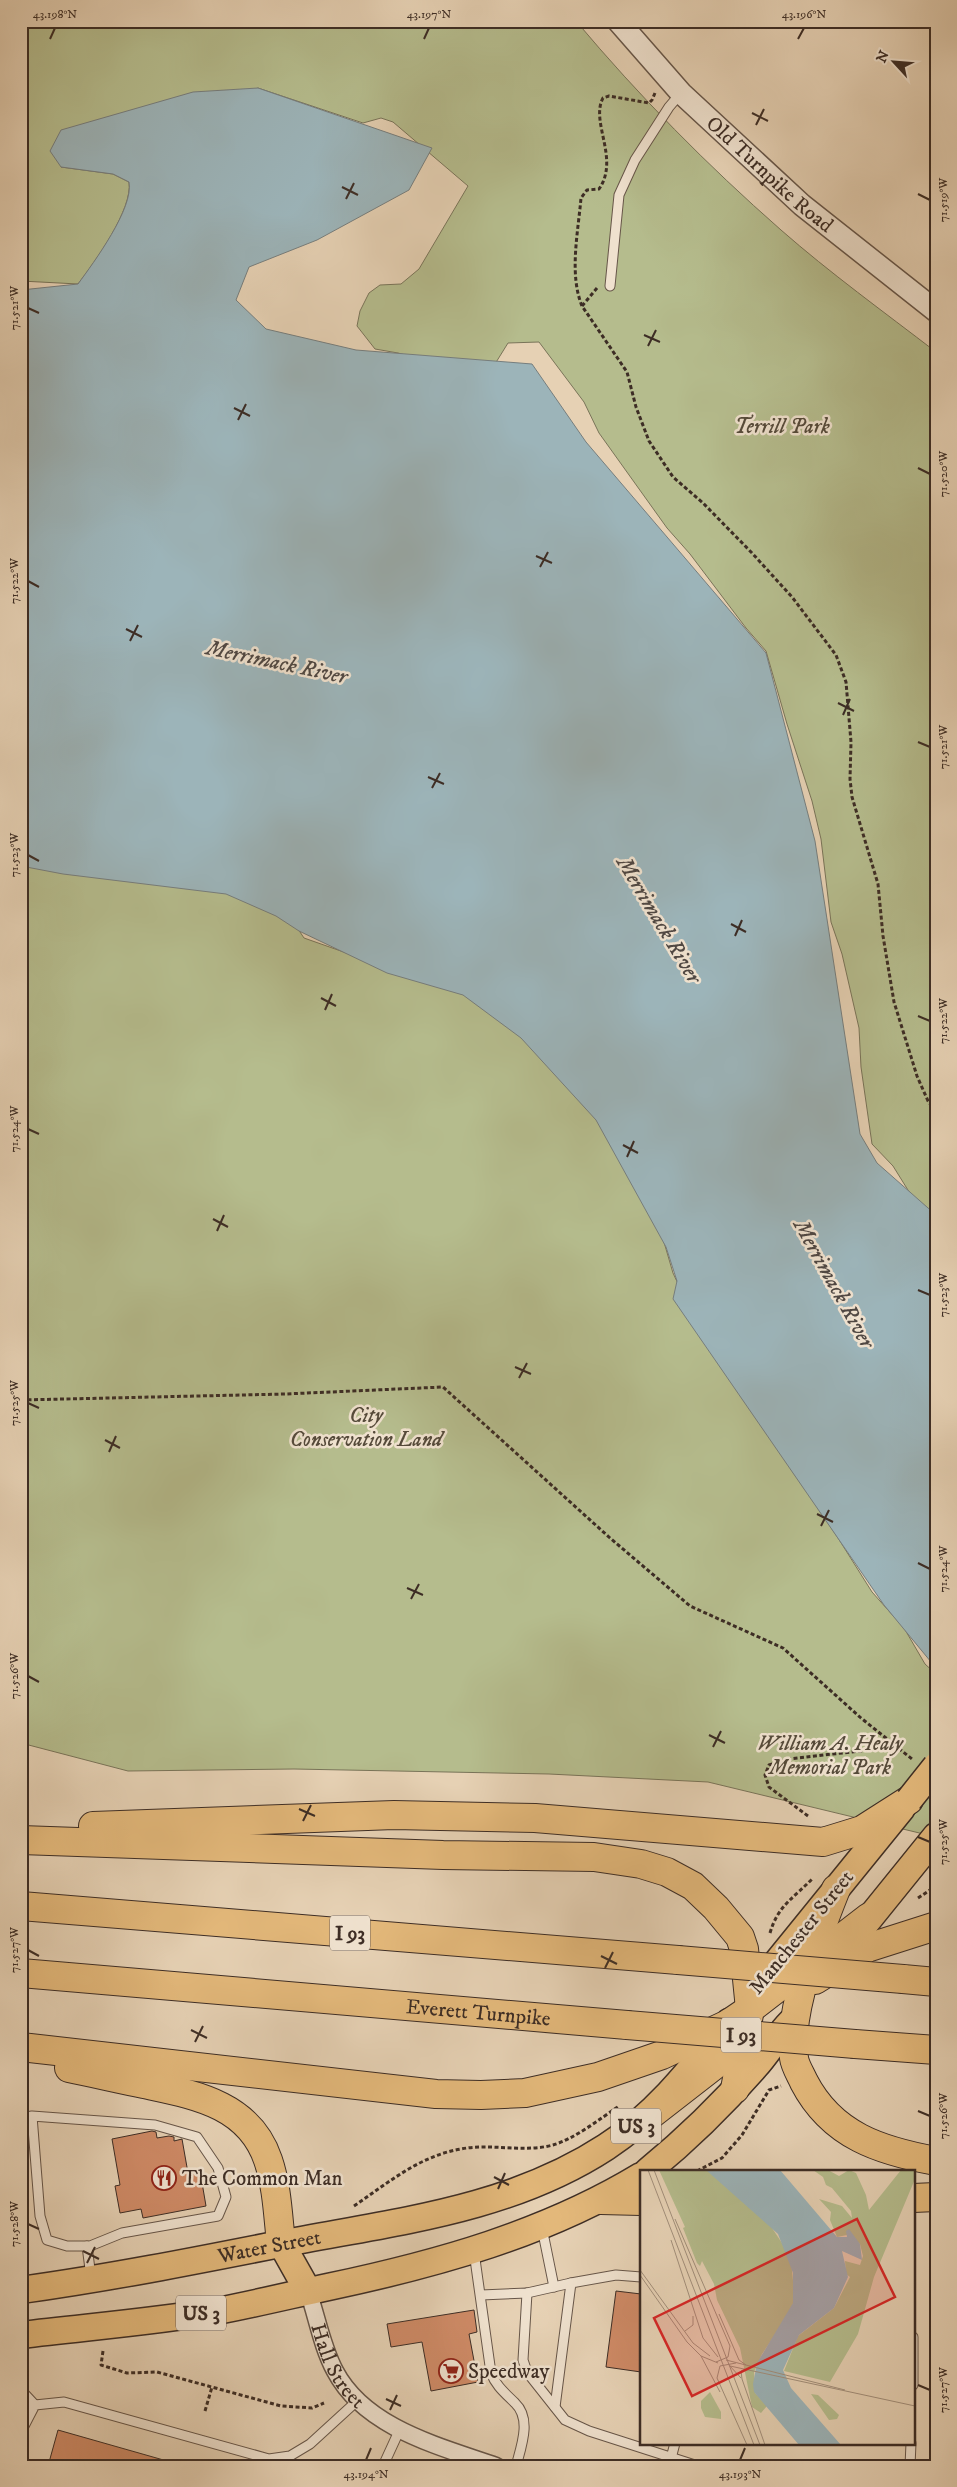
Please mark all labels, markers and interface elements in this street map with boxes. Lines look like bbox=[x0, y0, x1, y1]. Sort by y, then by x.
text: 43.198°N bbox=[33, 7, 77, 22]
text: 43.197°N bbox=[407, 7, 451, 22]
text: 43.196°N bbox=[782, 7, 826, 22]
north arrow bbox=[870, 38, 920, 88]
text: N bbox=[873, 47, 894, 66]
street label: Old Turnpike Road bbox=[700, 111, 839, 239]
text: 71.519°W bbox=[936, 177, 951, 222]
text: 71.521°W bbox=[7, 285, 22, 330]
park label: Terrill Park bbox=[734, 414, 830, 440]
text: 71.520°W bbox=[936, 450, 951, 497]
text: 71.522°W bbox=[7, 557, 22, 604]
water label: Merrimack River bbox=[202, 634, 352, 691]
text: 71.521°W bbox=[936, 724, 951, 769]
text: 71.523°W bbox=[7, 832, 22, 877]
water label: Merrimack River bbox=[609, 850, 708, 990]
text: 71.522°W bbox=[936, 997, 951, 1044]
text: 71.524°W bbox=[7, 1104, 22, 1153]
water label: Merrimack River bbox=[786, 1213, 881, 1355]
text: 71.523°W bbox=[936, 1272, 951, 1317]
text: 71.525°W bbox=[7, 1379, 22, 1426]
park label: City Conservation Land bbox=[290, 1403, 445, 1453]
text: 71.524°W bbox=[936, 1544, 951, 1593]
text: 71.526°W bbox=[7, 1652, 22, 1699]
park label: William A. Healy Memorial Park bbox=[757, 1731, 905, 1781]
text: 71.525°W bbox=[936, 1818, 951, 1865]
street label: Manchester Street bbox=[744, 1865, 860, 2000]
road number: I 93 bbox=[330, 1916, 370, 1950]
text: 71.527°W bbox=[7, 1926, 22, 1973]
street label: Everett Turnpike bbox=[405, 1994, 552, 2032]
road number: I 93 bbox=[721, 2018, 761, 2052]
text: 71.526°W bbox=[936, 2092, 951, 2139]
road number: US 3 bbox=[611, 2108, 661, 2144]
restaurant icon: The Common Man bbox=[151, 2165, 177, 2191]
place label: The Common Man bbox=[182, 2166, 343, 2192]
inset map bbox=[640, 2170, 914, 2444]
text: 71.528°W bbox=[7, 2200, 22, 2247]
street label: Water Street bbox=[215, 2225, 323, 2270]
road number: US 3 bbox=[176, 2296, 226, 2330]
street label: Hall Street bbox=[304, 2321, 370, 2415]
supermarket icon: Speedway bbox=[438, 2358, 464, 2384]
place label: Speedway bbox=[468, 2359, 551, 2385]
text: 71.527°W bbox=[936, 2366, 951, 2413]
text: 43.194°N bbox=[343, 2467, 389, 2482]
text: 43.193°N bbox=[719, 2467, 762, 2482]

